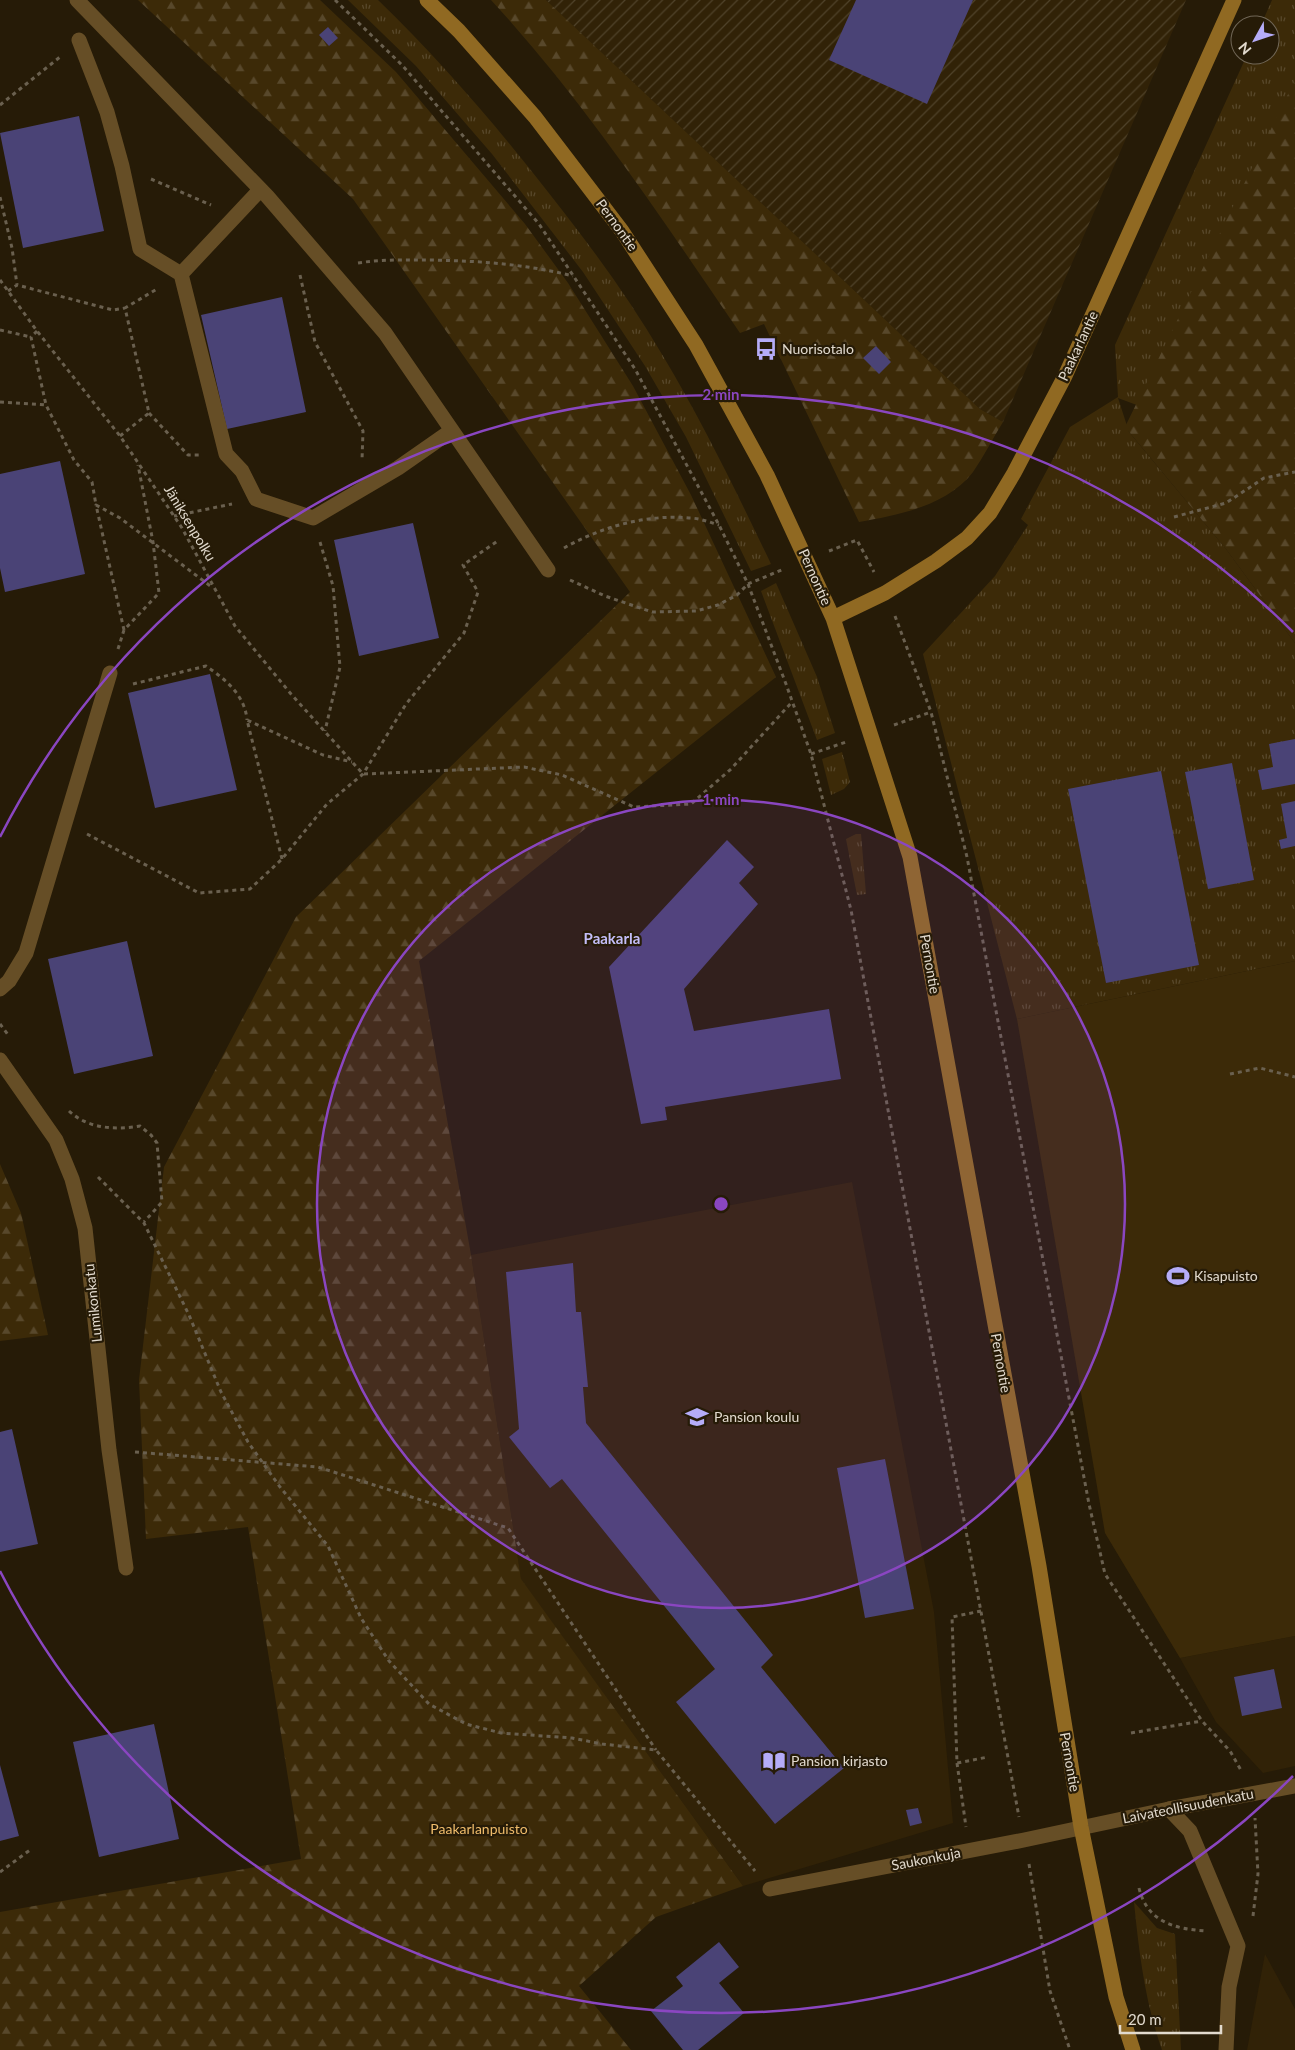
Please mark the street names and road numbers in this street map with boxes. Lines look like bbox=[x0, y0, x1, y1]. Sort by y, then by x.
street label: Pernontie bbox=[593, 195, 642, 254]
street label: Paakarlantie bbox=[1054, 308, 1101, 383]
street label: Jäniksenpolku bbox=[161, 481, 220, 564]
street label: Pernontie bbox=[795, 546, 835, 608]
street label: Pernontie bbox=[917, 933, 944, 995]
street label: Lumikonkatu bbox=[80, 1263, 105, 1343]
street label: Pernontie bbox=[988, 1332, 1015, 1394]
street label: Pernontie bbox=[1057, 1731, 1084, 1793]
street label: Laivateollisuudenkatu bbox=[1121, 1784, 1255, 1827]
street label: Saukonkuja bbox=[890, 1843, 962, 1874]

